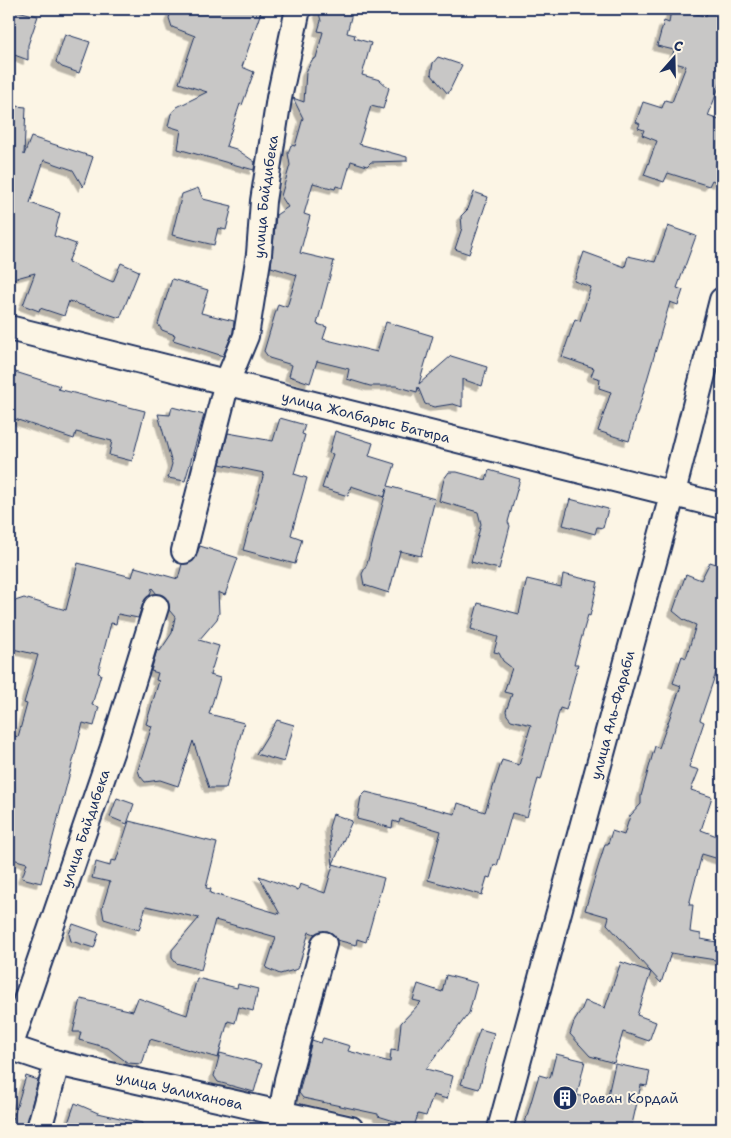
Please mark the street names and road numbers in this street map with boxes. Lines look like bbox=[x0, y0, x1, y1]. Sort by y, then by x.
street label: улица Байдибека bbox=[249, 133, 282, 260]
street label: улица Жолбарыс Батыра bbox=[280, 387, 452, 447]
street label: улица Аль-Фараби bbox=[586, 648, 639, 782]
street label: улица Байдибека bbox=[56, 767, 114, 890]
street label: улица Уалиханова bbox=[114, 1067, 245, 1114]

